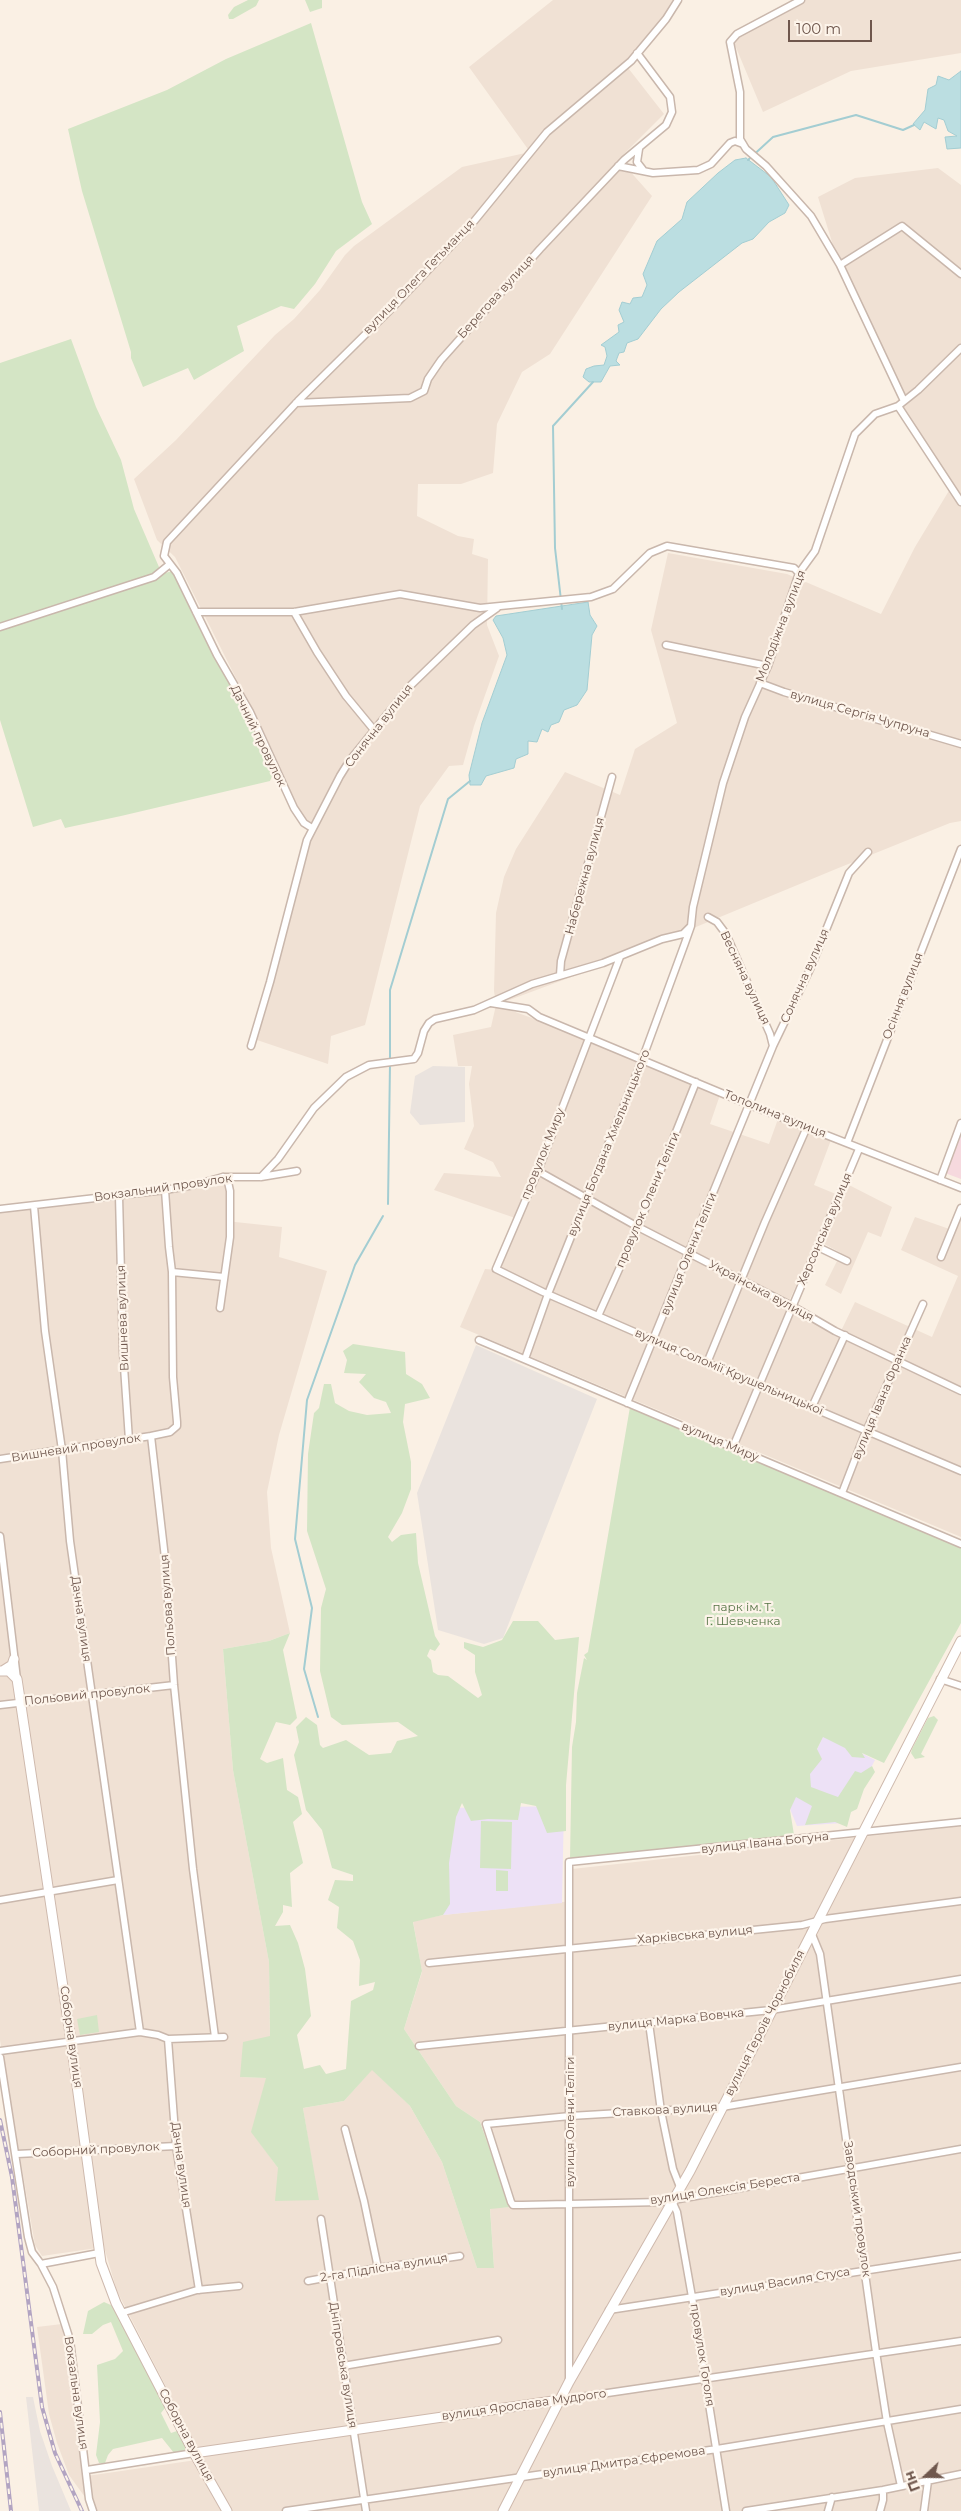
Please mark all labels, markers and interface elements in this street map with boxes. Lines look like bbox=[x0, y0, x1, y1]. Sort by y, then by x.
scale bar bbox=[791, 10, 875, 42]
text: 100 m bbox=[796, 19, 841, 38]
street label: вулиця Олега Гетьманця bbox=[360, 217, 478, 337]
street label: Берегова вулиця bbox=[455, 252, 537, 342]
street label: Молодіжна вулиця bbox=[753, 568, 809, 684]
street label: Сонячна вулиця bbox=[342, 681, 416, 771]
street label: Дачний провулок bbox=[227, 683, 289, 789]
street label: вулиця Сергія Чупруна bbox=[788, 687, 932, 741]
street label: Набережна вулиця bbox=[562, 816, 608, 936]
street label: Сонячна вулиця bbox=[778, 927, 832, 1025]
street label: Весняна вулиця bbox=[717, 929, 773, 1027]
street label: Осіння вулиця bbox=[880, 951, 926, 1041]
street label: вулиця Богдана Хмельницького bbox=[565, 1047, 653, 1239]
street label: Тополина вулиця bbox=[722, 1087, 828, 1141]
street label: провулок Миру bbox=[518, 1106, 568, 1202]
street label: провулок Олени Теліги bbox=[613, 1130, 683, 1270]
street label: Херсонська вулиця bbox=[795, 1170, 855, 1288]
street label: Вокзальний провулок bbox=[93, 1171, 233, 1205]
street label: вулиця Олени Теліги bbox=[658, 1190, 720, 1318]
street label: Українська вулиця bbox=[706, 1257, 816, 1325]
street label: Вишнева вулиця bbox=[114, 1265, 132, 1371]
street label: вулиця Соломії Крушельницької bbox=[633, 1326, 825, 1418]
street label: вулиця Івана Франка bbox=[849, 1334, 915, 1462]
street label: вулиця Миру bbox=[679, 1419, 761, 1465]
street label: Вишневий провулок bbox=[10, 1431, 142, 1465]
street label: Польова вулиця bbox=[157, 1554, 179, 1656]
street label: Дачна вулиця bbox=[68, 1575, 94, 1663]
park label: парк ім. Т. Г. Шевченка bbox=[706, 1600, 780, 1628]
street label: Польовий провулок bbox=[23, 1681, 151, 1709]
street label: вулиця Івана Богуна bbox=[700, 1829, 830, 1857]
street label: Харківська вулиця bbox=[637, 1923, 753, 1947]
street label: вулиця Героїв Чорнобиля bbox=[722, 1948, 808, 2098]
street label: Соборна вулиця bbox=[57, 1985, 85, 2089]
street label: вулиця Марка Вовчка bbox=[607, 2006, 745, 2034]
street label: вулиця Олени Теліги bbox=[563, 2056, 577, 2188]
street label: Ставкова вулиця bbox=[612, 2100, 718, 2120]
street label: Дачна вулиця bbox=[168, 2121, 194, 2209]
street label: Соборний провулок bbox=[32, 2139, 160, 2161]
street label: Заводський провулок bbox=[840, 2140, 874, 2278]
street label: вулиця Олексія Береста bbox=[649, 2170, 801, 2208]
street label: 2-га Підлісна вулиця bbox=[319, 2251, 449, 2285]
street label: вулиця Василя Стуса bbox=[719, 2265, 851, 2299]
street label: Дніпровська вулиця bbox=[326, 2301, 360, 2429]
street label: провулок Гоголя bbox=[687, 2303, 717, 2407]
street label: Вокзальна вулиця bbox=[61, 2335, 91, 2451]
street label: Соборна вулиця bbox=[155, 2386, 217, 2484]
street label: вулиця Ярослава Мудрого bbox=[441, 2386, 607, 2424]
street label: вулиця Дмитра Єфремова bbox=[542, 2443, 706, 2481]
north arrow bbox=[901, 2451, 951, 2501]
text: Пн bbox=[900, 2468, 924, 2494]

